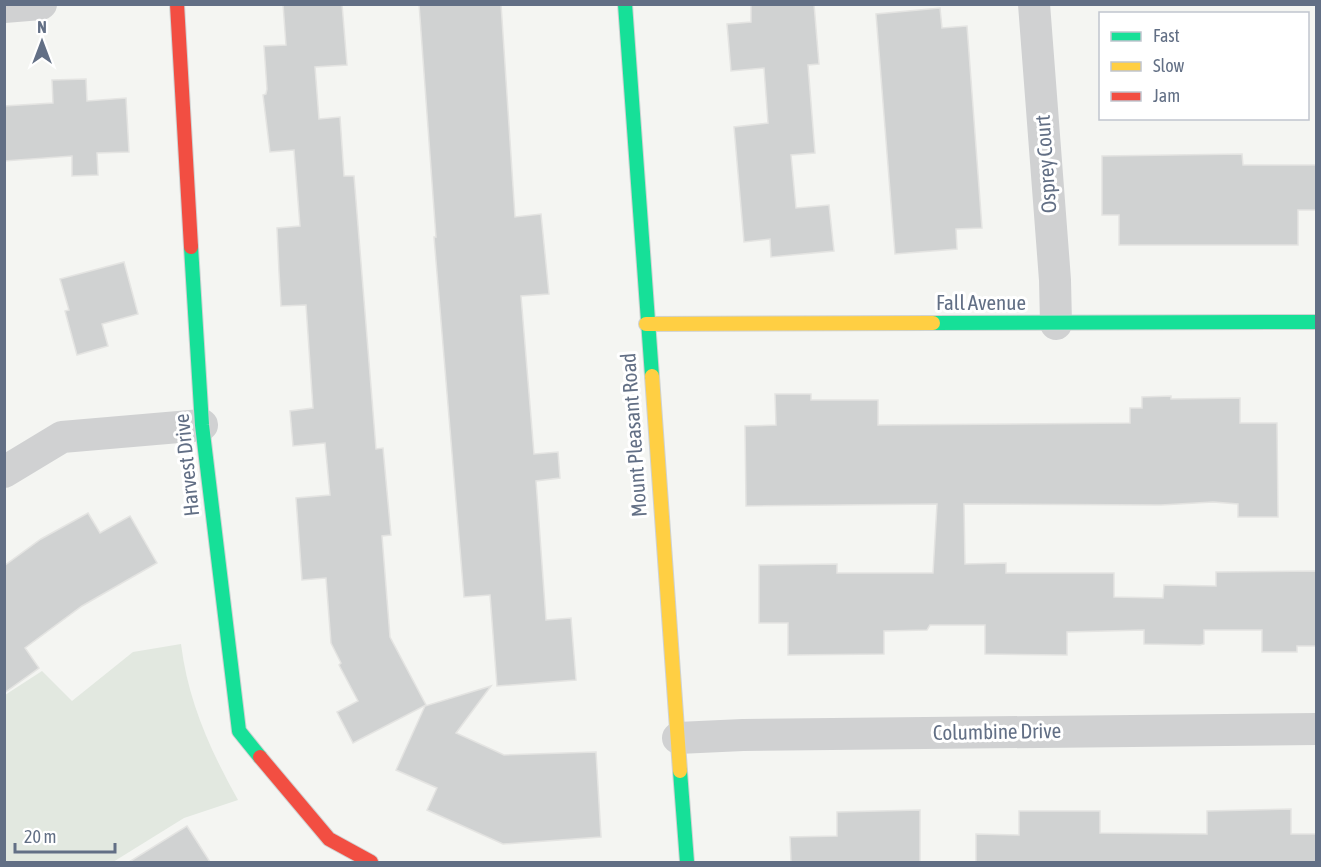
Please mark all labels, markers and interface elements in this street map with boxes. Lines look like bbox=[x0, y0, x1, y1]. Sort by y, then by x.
north arrow bbox=[12, 12, 72, 72]
legend bbox=[1099, 12, 1309, 120]
text: N bbox=[37, 18, 47, 36]
text: Fast bbox=[1153, 25, 1180, 46]
text: Slow bbox=[1153, 55, 1184, 76]
text: Jam bbox=[1153, 85, 1180, 106]
street label: Osprey Court bbox=[1030, 114, 1060, 214]
street label: Fall Avenue bbox=[936, 290, 1026, 314]
street label: Mount Pleasant Road bbox=[615, 352, 651, 518]
street label: Harvest Drive bbox=[169, 413, 203, 518]
street label: Columbine Drive bbox=[933, 718, 1061, 744]
scale bar bbox=[15, 816, 116, 854]
text: 20 m bbox=[24, 826, 56, 847]

